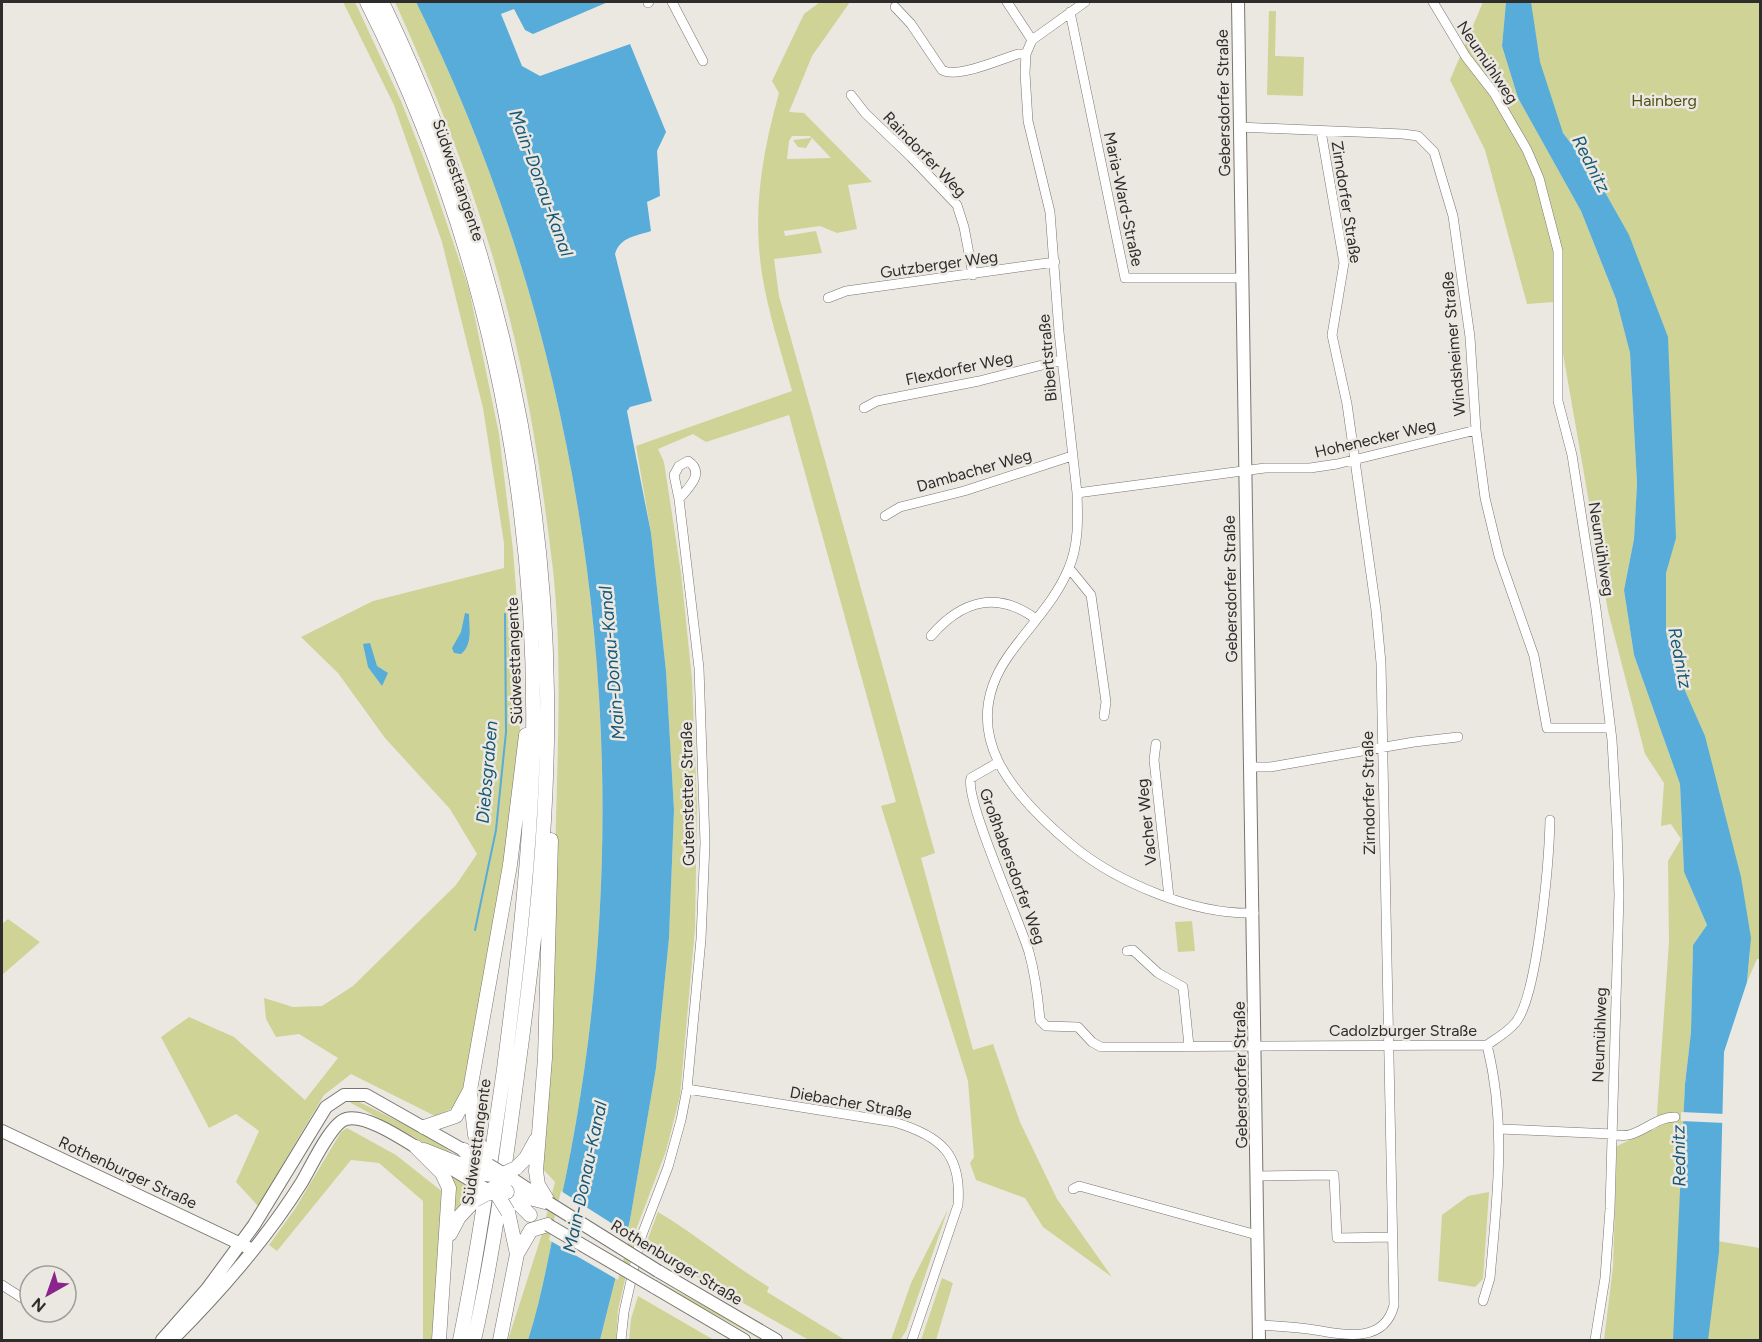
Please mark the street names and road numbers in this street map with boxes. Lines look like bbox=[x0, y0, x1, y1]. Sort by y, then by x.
street label: Neumühlweg bbox=[1453, 17, 1522, 107]
street label: Gebersdorfer Straße bbox=[1213, 29, 1234, 177]
street label: Raindorfer Weg bbox=[879, 108, 970, 201]
street label: Südwesttangente bbox=[429, 117, 488, 244]
street label: Maria-Ward-Straße bbox=[1100, 130, 1147, 268]
street label: Zirndorfer Straße bbox=[1327, 140, 1366, 265]
street label: Gutzberger Weg bbox=[879, 247, 999, 282]
street label: Windsheimer Straße bbox=[1438, 271, 1469, 417]
street label: Bibertstraße bbox=[1034, 313, 1061, 403]
street label: Flexdorfer Weg bbox=[904, 348, 1015, 389]
street label: Hohenecker Weg bbox=[1313, 415, 1438, 462]
street label: Dambacher Weg bbox=[914, 445, 1034, 496]
street label: Neumühlweg bbox=[1585, 500, 1618, 598]
street label: Gebersdorfer Straße bbox=[1220, 515, 1241, 663]
street label: Südwesttangente bbox=[503, 597, 526, 725]
street label: Gutenstetter Straße bbox=[677, 721, 698, 866]
street label: Zirndorfer Straße bbox=[1358, 731, 1379, 855]
street label: Vacher Weg bbox=[1132, 778, 1160, 866]
street label: Großhabersdorfer Weg bbox=[975, 785, 1050, 947]
street label: Neumühlweg bbox=[1588, 987, 1611, 1083]
street label: Gebersdorfer Straße bbox=[1230, 1001, 1251, 1149]
street label: Cadolzburger Straße bbox=[1329, 1021, 1477, 1040]
street label: Südwesttangente bbox=[458, 1077, 495, 1207]
street label: Diebacher Straße bbox=[788, 1082, 914, 1123]
street label: Rothenburger Straße bbox=[56, 1132, 200, 1213]
street label: Rothenburger Straße bbox=[607, 1216, 746, 1309]

